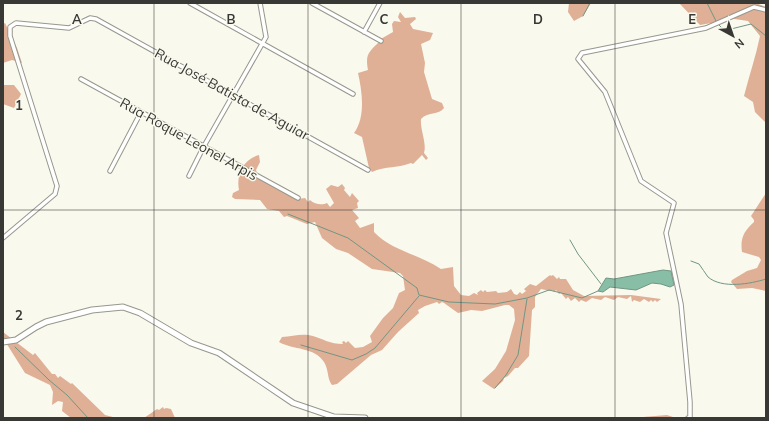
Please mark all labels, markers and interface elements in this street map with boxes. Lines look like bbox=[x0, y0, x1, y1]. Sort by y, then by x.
text: A bbox=[72, 11, 82, 27]
text: B bbox=[227, 11, 236, 27]
text: C bbox=[380, 11, 389, 27]
text: D bbox=[533, 11, 543, 27]
text: E bbox=[688, 11, 696, 27]
north arrow bbox=[713, 16, 753, 56]
text: N bbox=[732, 36, 747, 52]
street label: Rua José Batista de Aguiar bbox=[152, 44, 313, 144]
street label: Rua Roque Leonel Arpis bbox=[117, 94, 261, 184]
text: 1 bbox=[15, 97, 23, 113]
text: 2 bbox=[15, 307, 23, 323]

